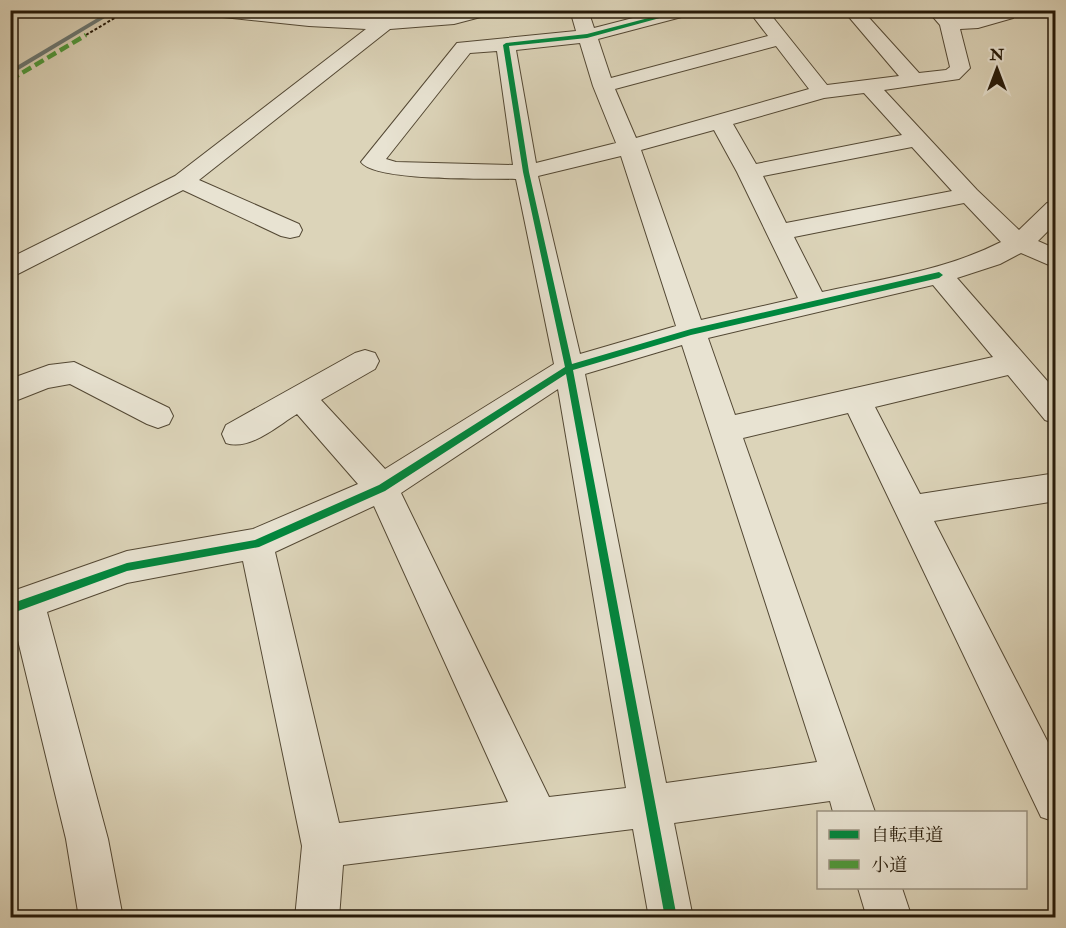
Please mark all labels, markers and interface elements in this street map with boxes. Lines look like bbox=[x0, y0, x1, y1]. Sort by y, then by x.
north arrow bbox=[967, 39, 1027, 99]
text: N bbox=[989, 45, 1005, 65]
legend bbox=[817, 811, 1027, 889]
text: 自転車道 bbox=[871, 824, 943, 847]
text: 小道 bbox=[871, 854, 907, 877]

